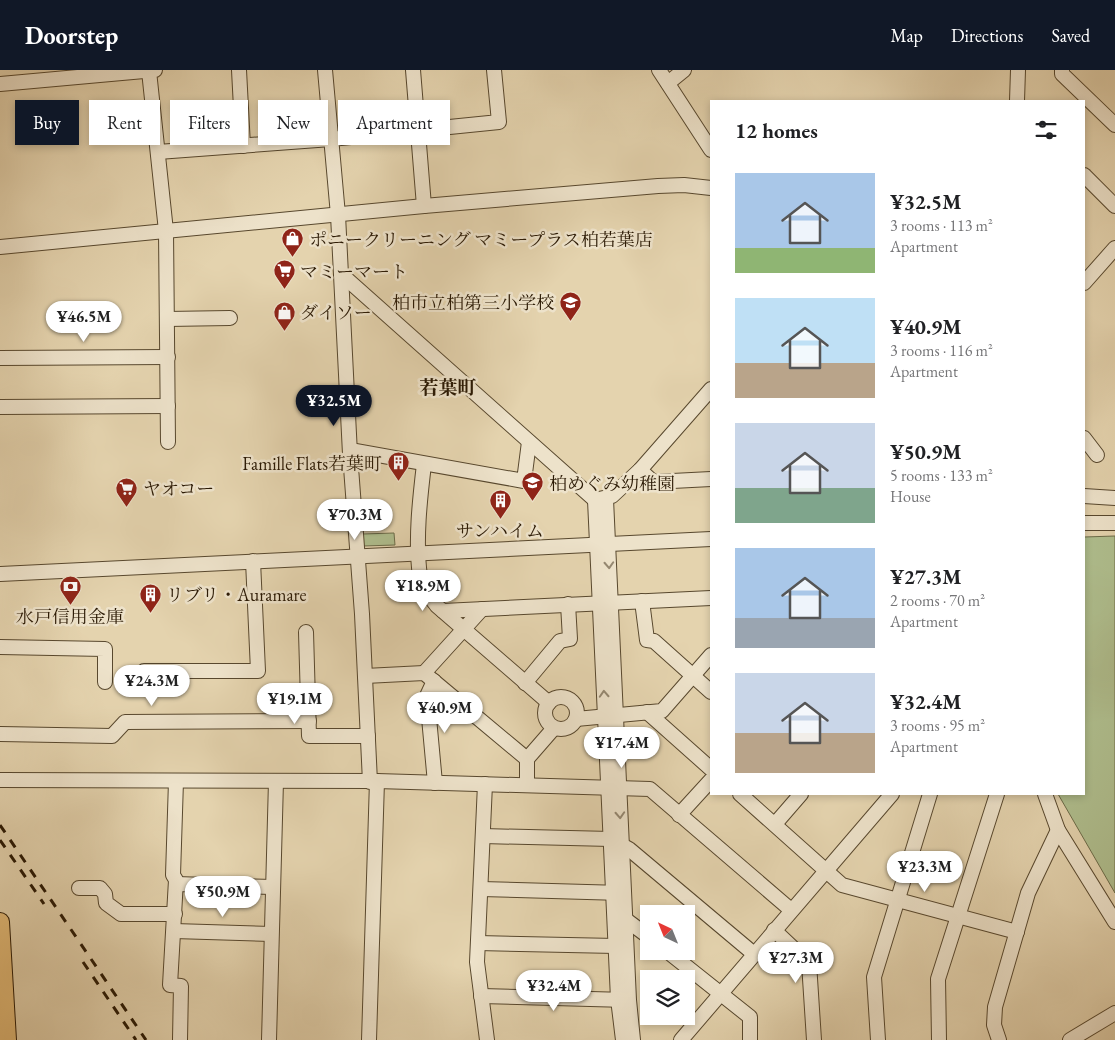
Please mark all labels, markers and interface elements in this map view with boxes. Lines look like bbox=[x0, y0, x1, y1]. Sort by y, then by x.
text: Doorstep bbox=[25, 20, 118, 51]
text: Map bbox=[891, 24, 923, 47]
text: Directions bbox=[951, 24, 1023, 47]
text: Saved bbox=[1051, 24, 1090, 47]
chip: Buy bbox=[15, 100, 79, 145]
chip: Rent bbox=[89, 100, 160, 145]
chip: Filters bbox=[170, 100, 248, 145]
chip: New bbox=[258, 100, 328, 145]
chip: Apartment bbox=[338, 100, 450, 145]
icon: filters bbox=[1032, 116, 1060, 144]
text: 12 homes bbox=[735, 117, 818, 144]
text: ¥32.5M bbox=[890, 188, 961, 215]
icon: home bbox=[775, 193, 835, 253]
text: 3 rooms · 113 m² bbox=[890, 215, 993, 236]
shop icon: ポニークリーニング マミープラス柏若葉店 bbox=[281, 227, 305, 258]
place label: ポニークリーニング マミープラス柏若葉店 bbox=[309, 228, 653, 251]
text: Apartment bbox=[890, 236, 958, 257]
supermarket icon: マミーマート bbox=[272, 259, 296, 290]
place label: マミーマート bbox=[300, 260, 408, 283]
school or university icon: 柏市立柏第三小学校 bbox=[558, 290, 582, 321]
place label: 柏市立柏第三小学校 bbox=[392, 291, 554, 314]
pin: ¥46.5M bbox=[43, 300, 125, 343]
shop icon: ダイソー bbox=[272, 300, 296, 331]
place label: ダイソー bbox=[300, 301, 372, 324]
text: ¥46.5M bbox=[57, 306, 111, 327]
text: ¥40.9M bbox=[890, 313, 961, 340]
icon: home bbox=[775, 318, 835, 378]
text: 3 rooms · 116 m² bbox=[890, 340, 993, 361]
text: Apartment bbox=[890, 361, 958, 382]
district label: 若葉町 bbox=[419, 375, 477, 400]
pin: ¥32.5M bbox=[293, 384, 375, 427]
text: ¥32.5M bbox=[307, 390, 361, 411]
text: ¥50.9M bbox=[890, 438, 961, 465]
icon: home bbox=[775, 443, 835, 503]
building icon: Famille Flats若葉町 bbox=[386, 451, 410, 482]
place label: Famille Flats若葉町 bbox=[242, 452, 382, 475]
text: 5 rooms · 133 m² bbox=[890, 465, 993, 486]
school or university icon: 柏めぐみ幼稚園 bbox=[521, 471, 545, 502]
place label: 柏めぐみ幼稚園 bbox=[549, 472, 675, 495]
supermarket icon: ヤオコー bbox=[115, 476, 139, 507]
place label: ヤオコー bbox=[143, 477, 214, 500]
text: House bbox=[890, 486, 931, 507]
building icon: サンハイム bbox=[488, 488, 512, 519]
pin: ¥70.3M bbox=[314, 498, 396, 541]
text: ¥70.3M bbox=[328, 504, 382, 525]
place label: サンハイム bbox=[456, 519, 544, 542]
one-way arrow bbox=[603, 561, 614, 569]
text: ¥27.3M bbox=[890, 563, 961, 590]
icon: home bbox=[775, 568, 835, 628]
pin: ¥18.9M bbox=[382, 570, 464, 612]
bank icon: 水戸信用金庫 bbox=[58, 574, 82, 605]
text: ¥18.9M bbox=[396, 575, 450, 596]
building icon: リブリ・Auramare bbox=[138, 582, 162, 613]
place label: リブリ・Auramare bbox=[166, 583, 307, 606]
text: 2 rooms · 70 m² bbox=[890, 590, 985, 611]
place label: 水戸信用金庫 bbox=[16, 605, 124, 628]
text: Apartment bbox=[890, 611, 958, 632]
pin: ¥24.3M bbox=[111, 664, 193, 707]
text: ¥24.3M bbox=[125, 670, 179, 691]
pin: ¥19.1M bbox=[254, 682, 336, 725]
text: ¥19.1M bbox=[268, 688, 322, 709]
text: ¥32.4M bbox=[890, 688, 961, 715]
one-way arrow bbox=[599, 690, 609, 698]
pin: ¥40.9M bbox=[404, 692, 486, 734]
icon: home bbox=[775, 693, 835, 753]
text: ¥40.9M bbox=[418, 697, 472, 718]
text: 3 rooms · 95 m² bbox=[890, 715, 985, 736]
pin: ¥17.4M bbox=[581, 726, 663, 769]
text: ¥17.4M bbox=[595, 732, 649, 753]
text: Apartment bbox=[890, 736, 958, 757]
one-way arrow bbox=[615, 811, 626, 819]
pin: ¥23.3M bbox=[884, 850, 966, 893]
text: ¥23.3M bbox=[898, 856, 952, 877]
pin: ¥50.9M bbox=[182, 876, 264, 918]
text: ¥50.9M bbox=[196, 881, 250, 902]
north arrow bbox=[640, 905, 695, 960]
map controls bbox=[640, 905, 695, 1025]
pin: ¥27.3M bbox=[755, 942, 837, 984]
text: ¥27.3M bbox=[769, 947, 823, 968]
pin: ¥32.4M bbox=[513, 970, 595, 1012]
button: layers bbox=[640, 970, 695, 1025]
text: ¥32.4M bbox=[527, 975, 581, 996]

